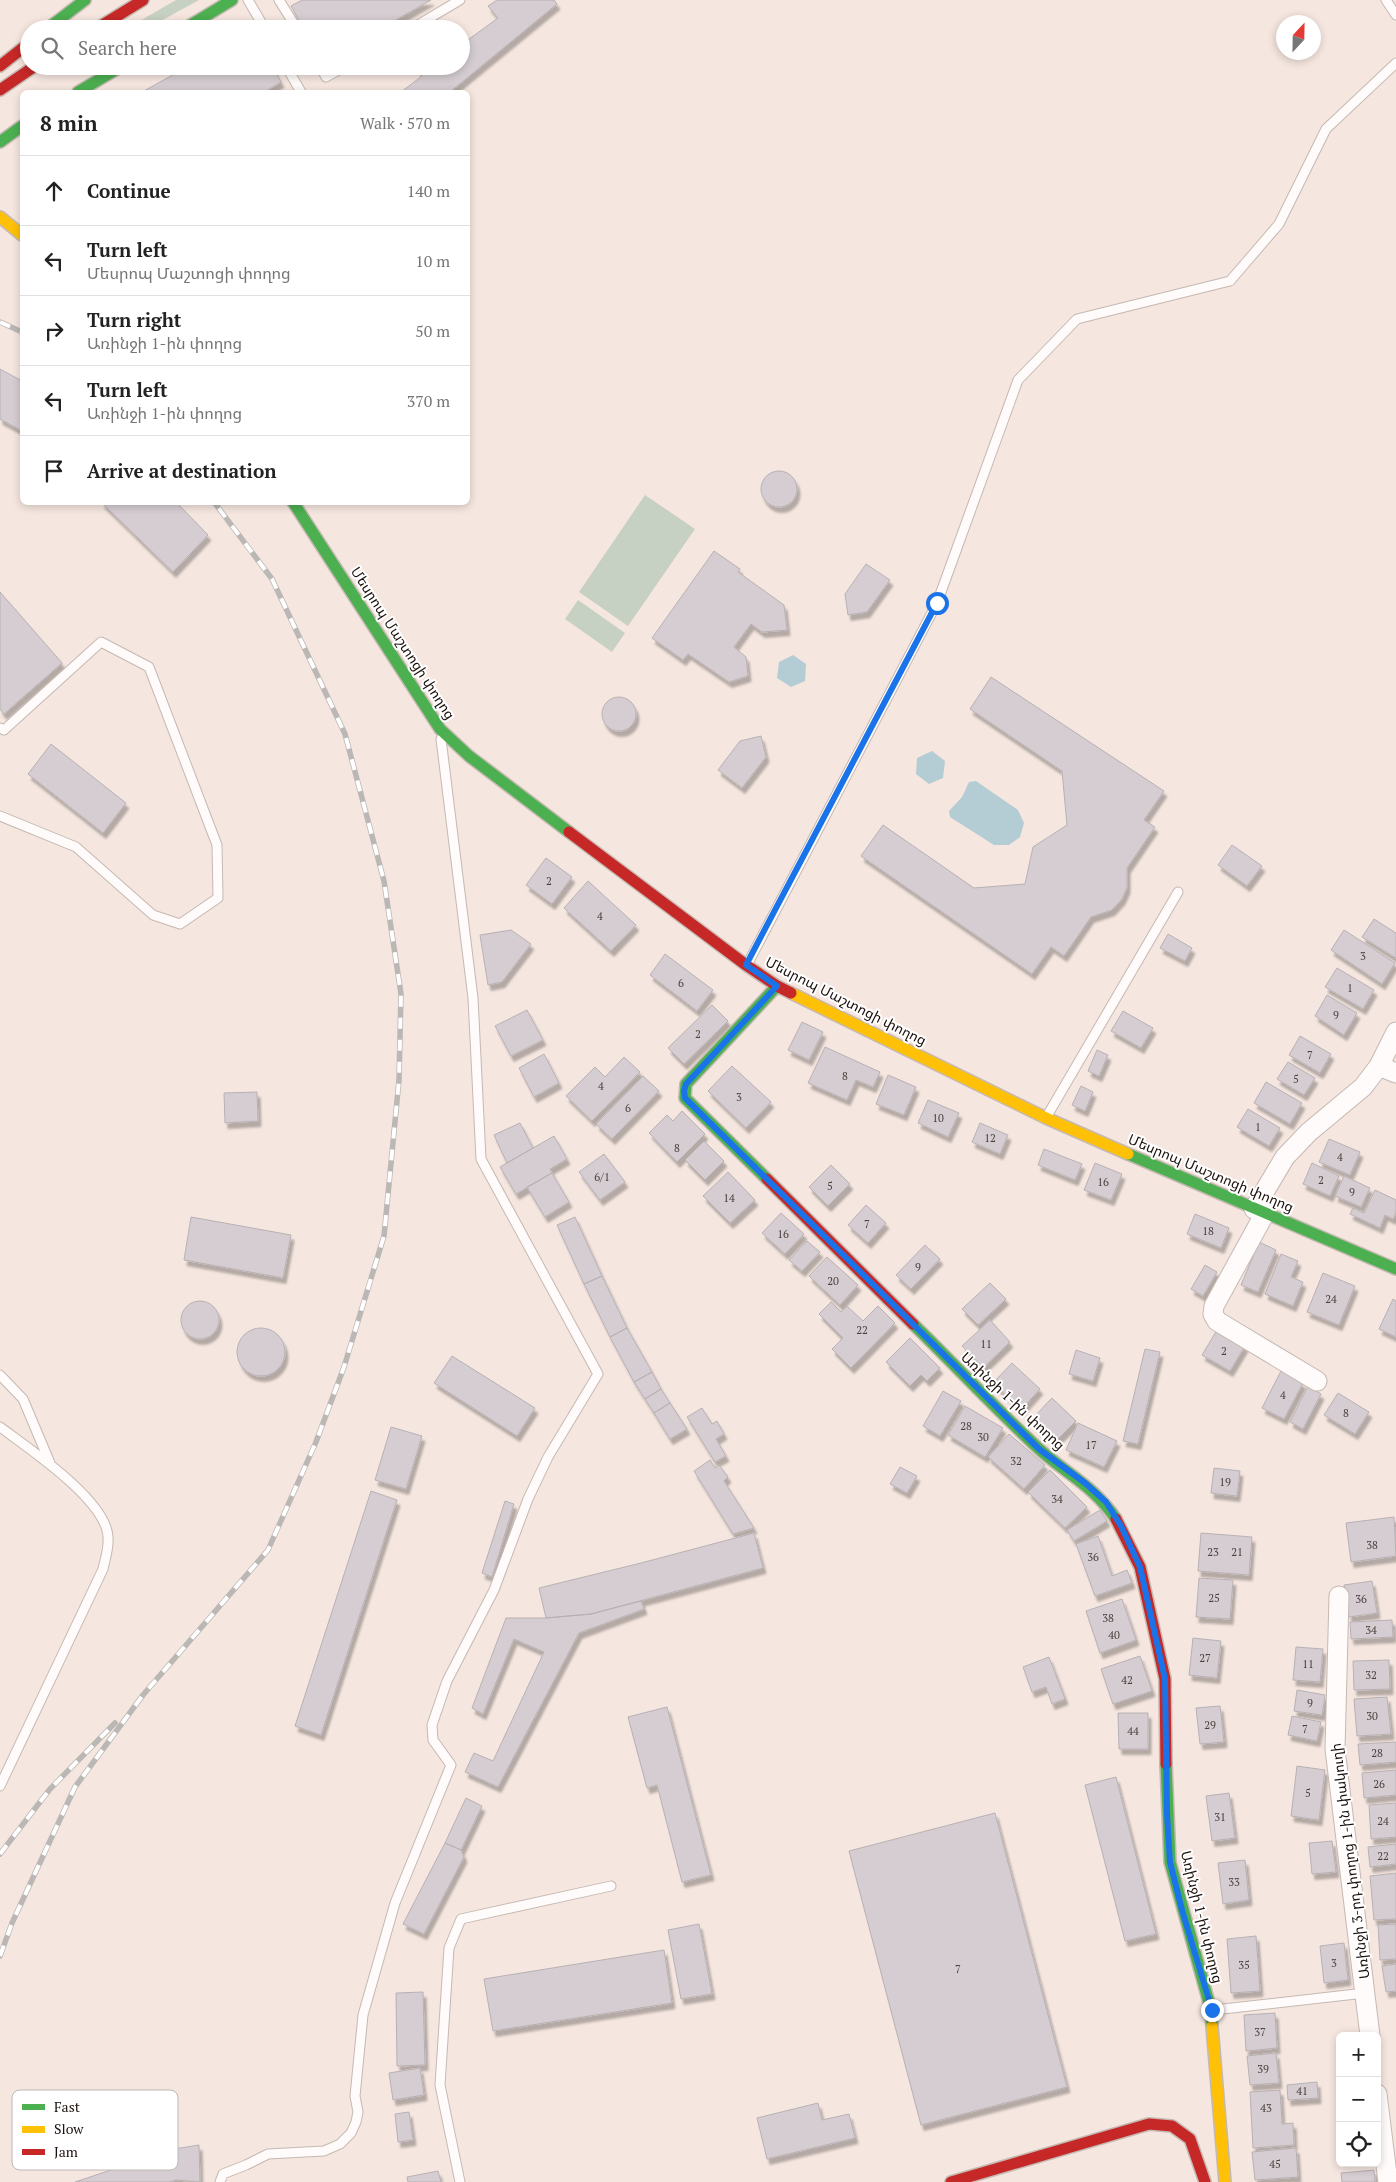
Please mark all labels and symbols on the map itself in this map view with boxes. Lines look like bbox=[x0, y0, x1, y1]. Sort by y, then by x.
north arrow bbox=[1276, 15, 1321, 60]
street label: Մեսրոպ Մաշտոցի փողոց bbox=[347, 563, 460, 723]
route start bbox=[926, 592, 949, 615]
house number: 2 bbox=[546, 874, 552, 888]
house number: 4 bbox=[597, 909, 603, 923]
house number: 3 bbox=[1360, 949, 1366, 963]
street label: Մեսրոպ Մաշտոցի փողոց bbox=[763, 952, 930, 1049]
house number: 6 bbox=[678, 976, 684, 990]
house number: 1 bbox=[1347, 981, 1353, 995]
house number: 9 bbox=[1333, 1008, 1339, 1022]
house number: 2 bbox=[695, 1027, 701, 1041]
house number: 7 bbox=[1307, 1048, 1313, 1062]
house number: 8 bbox=[842, 1069, 848, 1083]
house number: 5 bbox=[1293, 1072, 1299, 1086]
house number: 4 bbox=[598, 1079, 604, 1093]
house number: 3 bbox=[736, 1090, 742, 1104]
house number: 6 bbox=[625, 1101, 631, 1115]
house number: 10 bbox=[932, 1111, 944, 1125]
house number: 1 bbox=[1255, 1120, 1261, 1134]
street label: Մեսրոպ Մաշտոցի փողոց bbox=[1125, 1129, 1297, 1216]
house number: 12 bbox=[984, 1131, 996, 1145]
house number: 8 bbox=[674, 1141, 680, 1155]
house number: 4 bbox=[1337, 1150, 1343, 1164]
house number: 6/1 bbox=[594, 1170, 610, 1184]
house number: 2 bbox=[1318, 1173, 1324, 1187]
house number: 16 bbox=[1097, 1175, 1109, 1189]
house number: 5 bbox=[827, 1179, 833, 1193]
house number: 9 bbox=[1349, 1185, 1355, 1199]
house number: 14 bbox=[723, 1191, 735, 1205]
house number: 7 bbox=[864, 1217, 870, 1231]
house number: 18 bbox=[1202, 1224, 1214, 1238]
house number: 16 bbox=[777, 1227, 789, 1241]
house number: 9 bbox=[915, 1260, 921, 1274]
house number: 20 bbox=[827, 1274, 839, 1288]
house number: 24 bbox=[1325, 1292, 1337, 1306]
house number: 22 bbox=[856, 1323, 868, 1337]
house number: 11 bbox=[980, 1337, 992, 1351]
house number: 2 bbox=[1221, 1344, 1227, 1358]
street label: Առինջի 1-ին փողոց bbox=[957, 1347, 1069, 1454]
house number: 4 bbox=[1280, 1388, 1286, 1402]
house number: 8 bbox=[1343, 1406, 1349, 1420]
house number: 28 bbox=[960, 1419, 972, 1433]
house number: 30 bbox=[977, 1430, 989, 1444]
house number: 17 bbox=[1085, 1438, 1097, 1452]
house number: 32 bbox=[1010, 1454, 1022, 1468]
house number: 19 bbox=[1219, 1475, 1231, 1489]
house number: 34 bbox=[1051, 1492, 1063, 1506]
house number: 38 bbox=[1366, 1538, 1378, 1552]
house number: 23 bbox=[1207, 1545, 1219, 1559]
house number: 21 bbox=[1231, 1545, 1243, 1559]
house number: 36 bbox=[1087, 1550, 1099, 1564]
house number: 25 bbox=[1208, 1591, 1220, 1605]
house number: 36 bbox=[1355, 1592, 1367, 1606]
house number: 38 bbox=[1102, 1611, 1114, 1625]
house number: 34 bbox=[1365, 1623, 1377, 1637]
house number: 40 bbox=[1108, 1628, 1120, 1642]
house number: 27 bbox=[1199, 1651, 1211, 1665]
house number: 11 bbox=[1302, 1657, 1314, 1671]
house number: 32 bbox=[1365, 1668, 1377, 1682]
house number: 42 bbox=[1121, 1673, 1133, 1687]
house number: 9 bbox=[1307, 1696, 1313, 1710]
house number: 30 bbox=[1366, 1709, 1378, 1723]
house number: 29 bbox=[1204, 1718, 1216, 1732]
house number: 7 bbox=[1302, 1722, 1308, 1736]
house number: 44 bbox=[1127, 1724, 1139, 1738]
street label: Առինջի 3-րդ փողոց 1-ին փակուղի bbox=[1327, 1742, 1373, 1980]
house number: 28 bbox=[1371, 1746, 1383, 1760]
house number: 26 bbox=[1373, 1777, 1385, 1791]
house number: 5 bbox=[1305, 1786, 1311, 1800]
house number: 31 bbox=[1214, 1810, 1226, 1824]
house number: 24 bbox=[1377, 1814, 1389, 1828]
street label: Առինջի 1-ին փողոց bbox=[1177, 1849, 1228, 1985]
house number: 22 bbox=[1377, 1849, 1389, 1863]
house number: 33 bbox=[1228, 1875, 1240, 1889]
house number: 3 bbox=[1331, 1956, 1337, 1970]
house number: 35 bbox=[1238, 1958, 1250, 1972]
house number: 7 bbox=[955, 1962, 961, 1976]
route end bbox=[1201, 1999, 1224, 2022]
house number: 37 bbox=[1254, 2025, 1266, 2039]
house number: 39 bbox=[1257, 2062, 1269, 2076]
house number: 41 bbox=[1296, 2084, 1308, 2098]
legend bbox=[12, 2090, 178, 2170]
text: Fast bbox=[54, 2097, 81, 2116]
house number: 43 bbox=[1260, 2101, 1272, 2115]
text: Slow bbox=[54, 2119, 84, 2138]
text: Jam bbox=[54, 2142, 78, 2161]
house number: 45 bbox=[1269, 2157, 1281, 2171]

